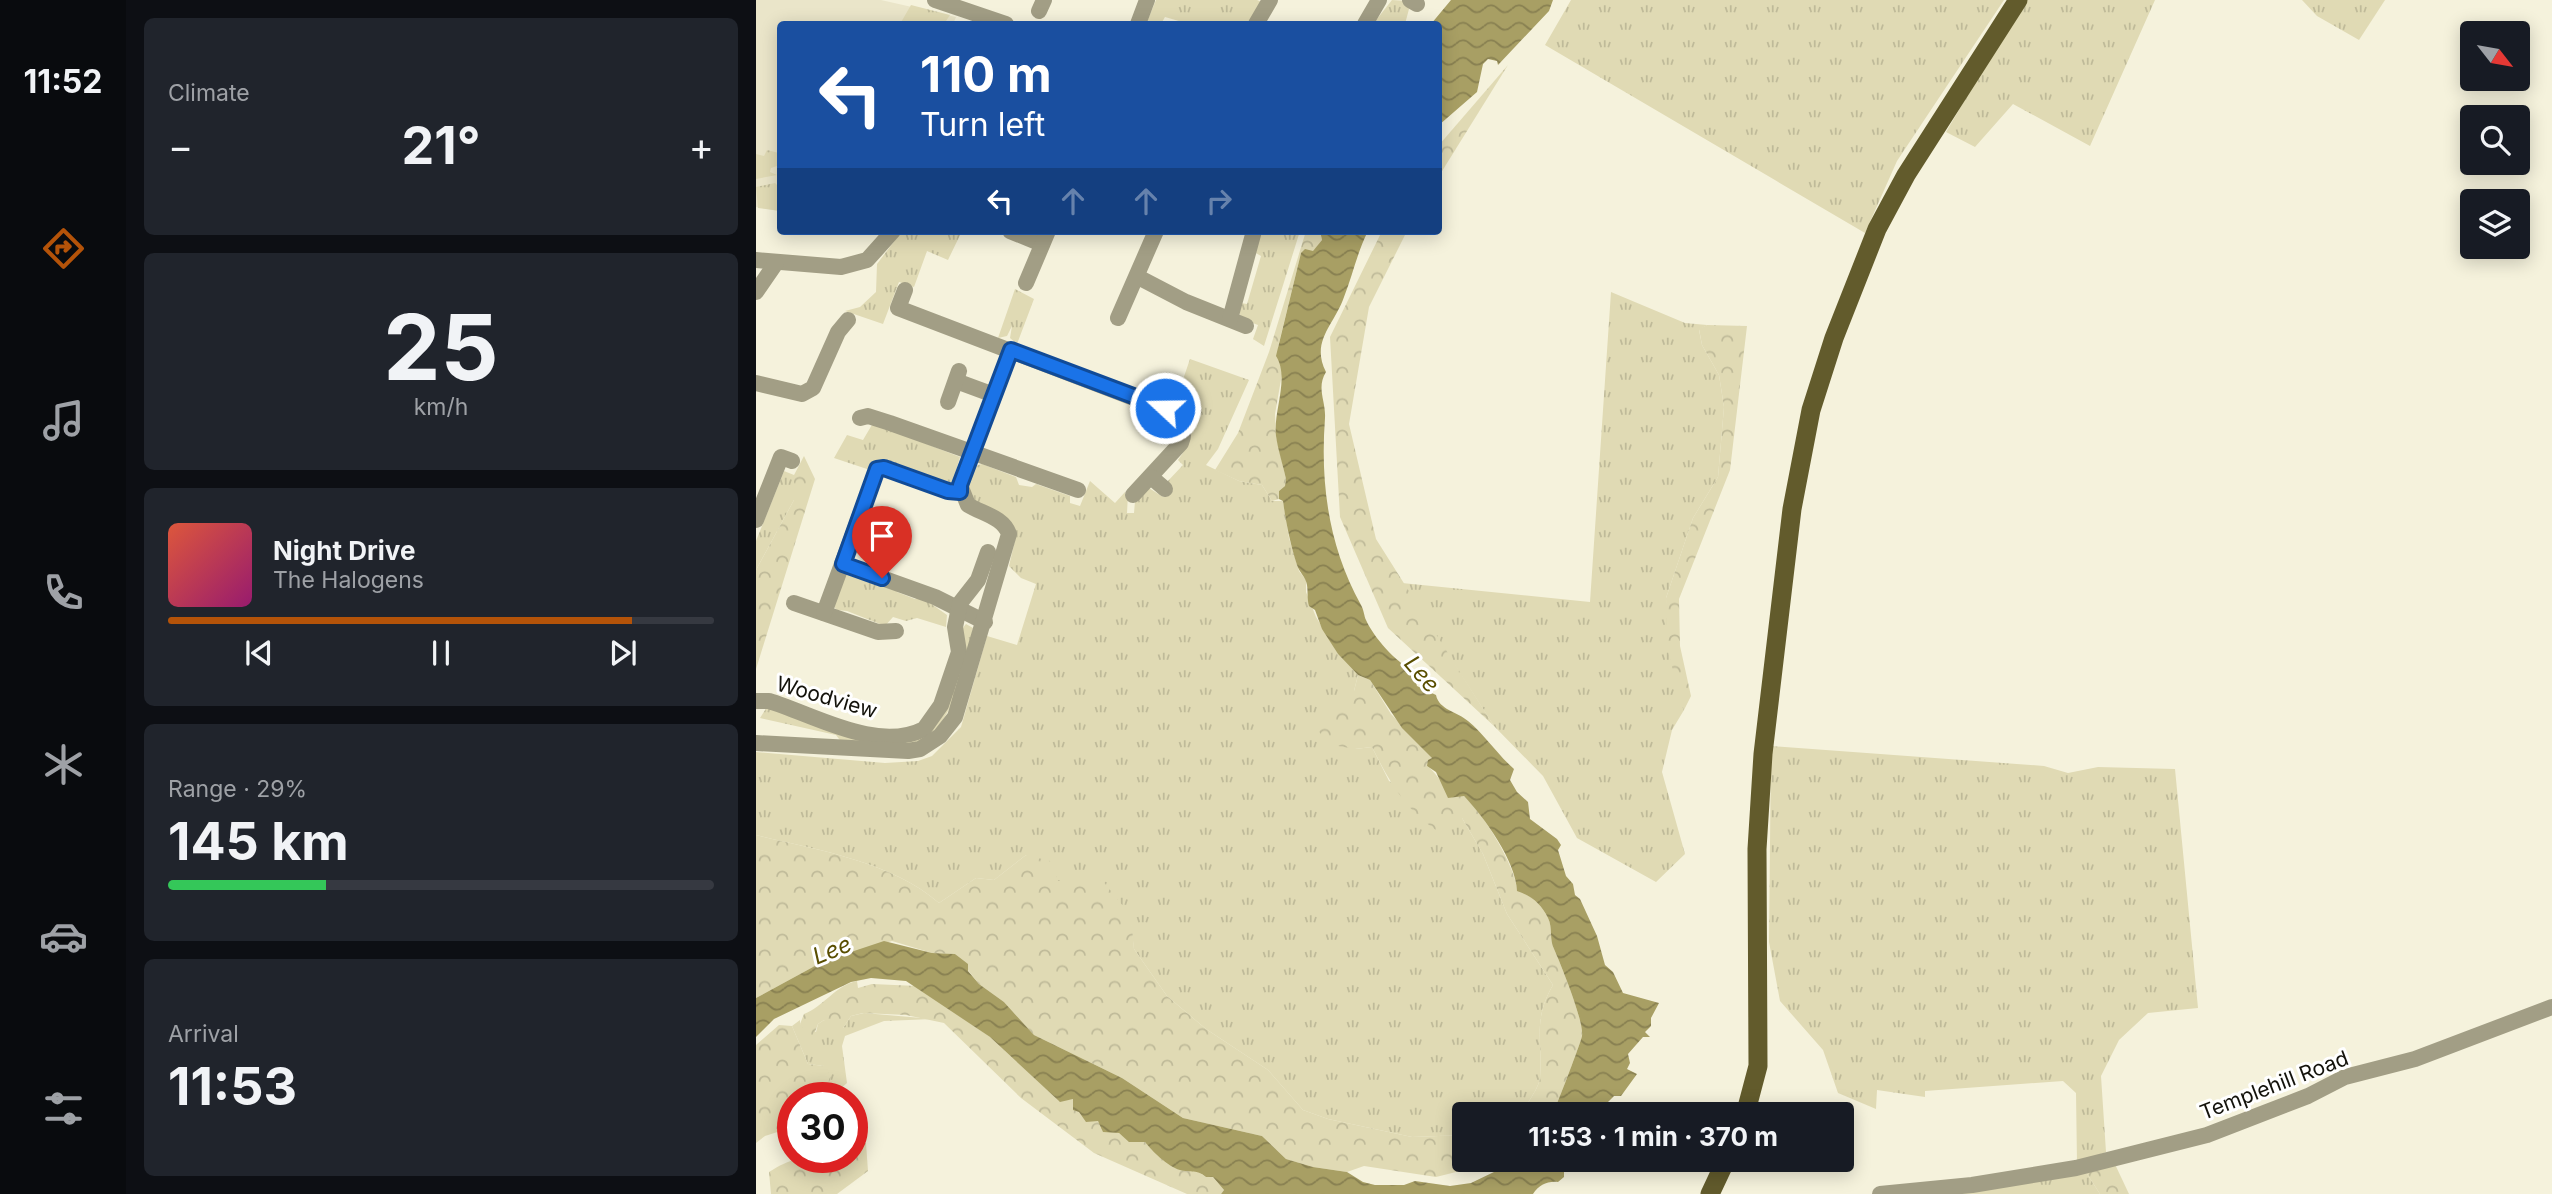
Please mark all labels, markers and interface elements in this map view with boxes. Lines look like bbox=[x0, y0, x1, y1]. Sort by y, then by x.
north arrow bbox=[2460, 21, 2530, 91]
map controls bbox=[2460, 21, 2530, 259]
text: 110 m bbox=[920, 45, 1052, 104]
icon: left bbox=[805, 49, 896, 140]
text: 11:52 bbox=[24, 62, 102, 101]
text: Climate bbox=[168, 79, 250, 107]
text: Turn left bbox=[920, 105, 1045, 144]
button: search bbox=[2460, 105, 2530, 175]
text: 21° bbox=[401, 114, 481, 177]
text: − bbox=[168, 123, 193, 169]
text: + bbox=[689, 123, 714, 169]
icon: left bbox=[981, 182, 1019, 220]
icon: ahead bbox=[1054, 182, 1092, 220]
icon: ahead bbox=[1127, 182, 1165, 220]
icon: right bbox=[1200, 182, 1238, 220]
button: layers bbox=[2460, 189, 2530, 259]
icon: directions bbox=[39, 224, 88, 273]
text: 25 bbox=[383, 292, 499, 402]
position arrow bbox=[1128, 371, 1202, 445]
text: km/h bbox=[414, 393, 468, 421]
icon: music bbox=[39, 396, 88, 445]
pin bbox=[852, 506, 912, 578]
icon: arrive bbox=[863, 517, 901, 555]
text: Night Drive bbox=[273, 535, 415, 566]
text: The Halogens bbox=[273, 566, 424, 594]
icon: phone bbox=[39, 568, 88, 617]
icon: previous bbox=[240, 634, 278, 672]
icon: pause bbox=[422, 634, 460, 672]
icon: next bbox=[604, 634, 642, 672]
water label: Lee bbox=[1398, 650, 1446, 698]
street label: Woodview bbox=[774, 671, 880, 723]
icon: climate bbox=[39, 740, 88, 789]
text: Range · 29% bbox=[168, 775, 307, 803]
text: 145 km bbox=[168, 810, 349, 873]
icon: car bbox=[39, 912, 88, 961]
water label: Lee bbox=[808, 930, 856, 970]
text: Arrival bbox=[168, 1020, 239, 1048]
street label: Templehill Road bbox=[2196, 1045, 2352, 1125]
text: 11:53 bbox=[168, 1055, 297, 1118]
speed limit sign: 30 bbox=[777, 1082, 868, 1173]
icon: filters bbox=[39, 1084, 88, 1133]
text: 11:53 · 1 min · 370 m bbox=[1528, 1121, 1778, 1152]

